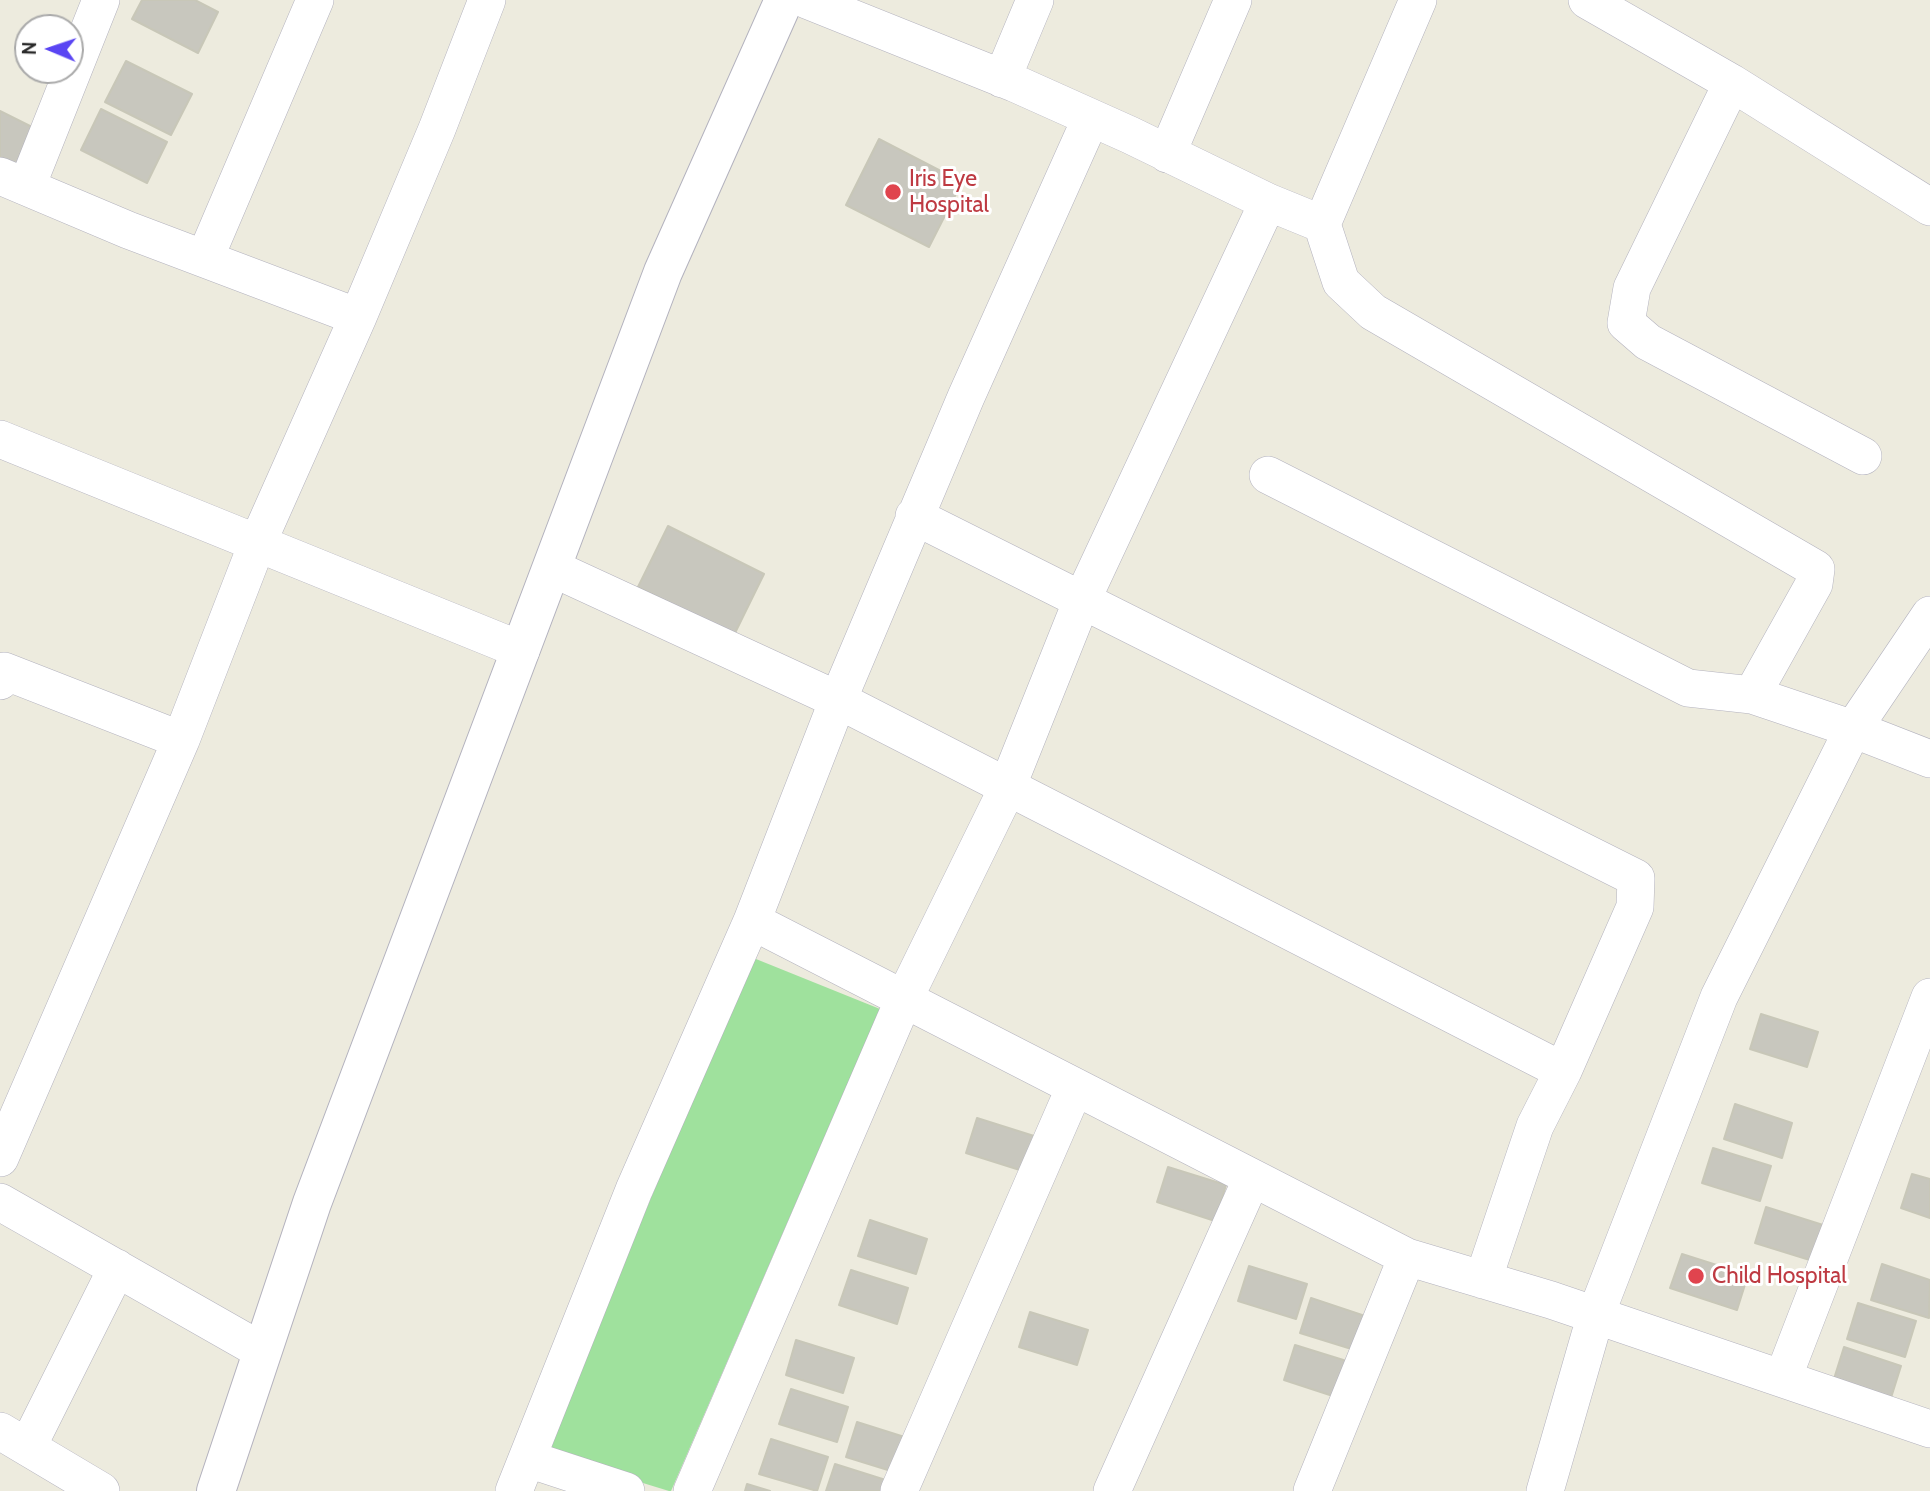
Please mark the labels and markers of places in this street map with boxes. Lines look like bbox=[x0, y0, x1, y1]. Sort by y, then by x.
place label: Iris Eye Hospital bbox=[909, 165, 989, 219]
marker: Iris Eye Hospital bbox=[883, 182, 903, 202]
place label: Child Hospital bbox=[1712, 1262, 1847, 1290]
marker: Child Hospital bbox=[1686, 1266, 1706, 1286]

